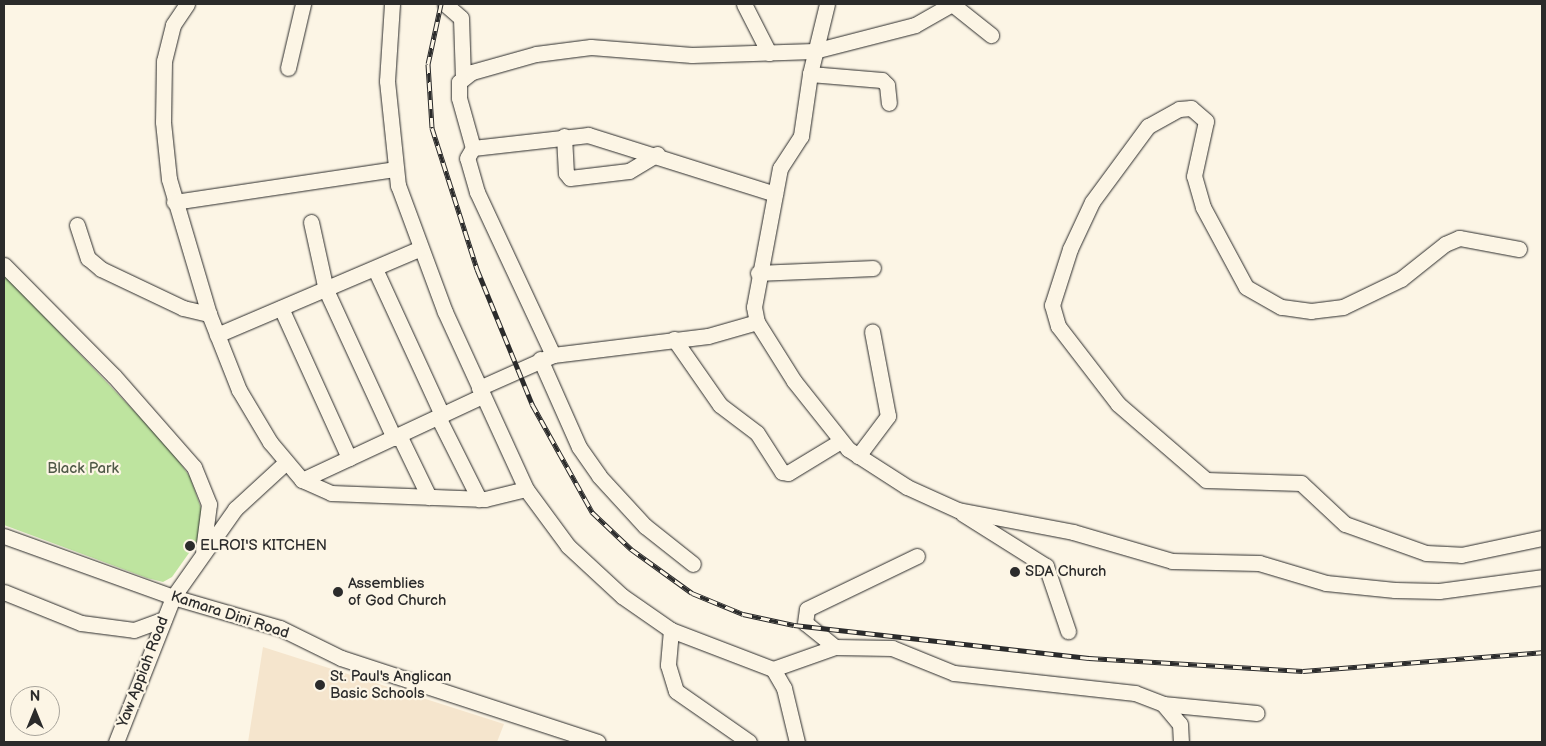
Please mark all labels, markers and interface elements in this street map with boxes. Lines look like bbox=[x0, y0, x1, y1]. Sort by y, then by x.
park label: Black Park bbox=[47, 460, 119, 478]
place label: ELROI'S KITCHEN bbox=[200, 537, 327, 555]
marker: ELROI'S KITCHEN bbox=[184, 540, 196, 552]
place label: SDA Church bbox=[1025, 563, 1106, 581]
marker: SDA Church bbox=[1009, 566, 1021, 578]
place label: Assemblies of God Church bbox=[348, 574, 446, 609]
marker: Assemblies of God Church bbox=[332, 586, 344, 598]
street label: Kamara Dini Road bbox=[169, 587, 291, 643]
street label: Yaw Appiah Road bbox=[114, 614, 172, 730]
place label: St. Paul's Anglican Basic Schools bbox=[330, 667, 452, 702]
marker: St. Paul's Anglican Basic Schools bbox=[314, 679, 326, 691]
north arrow bbox=[10, 686, 60, 736]
text: N bbox=[30, 688, 40, 705]

